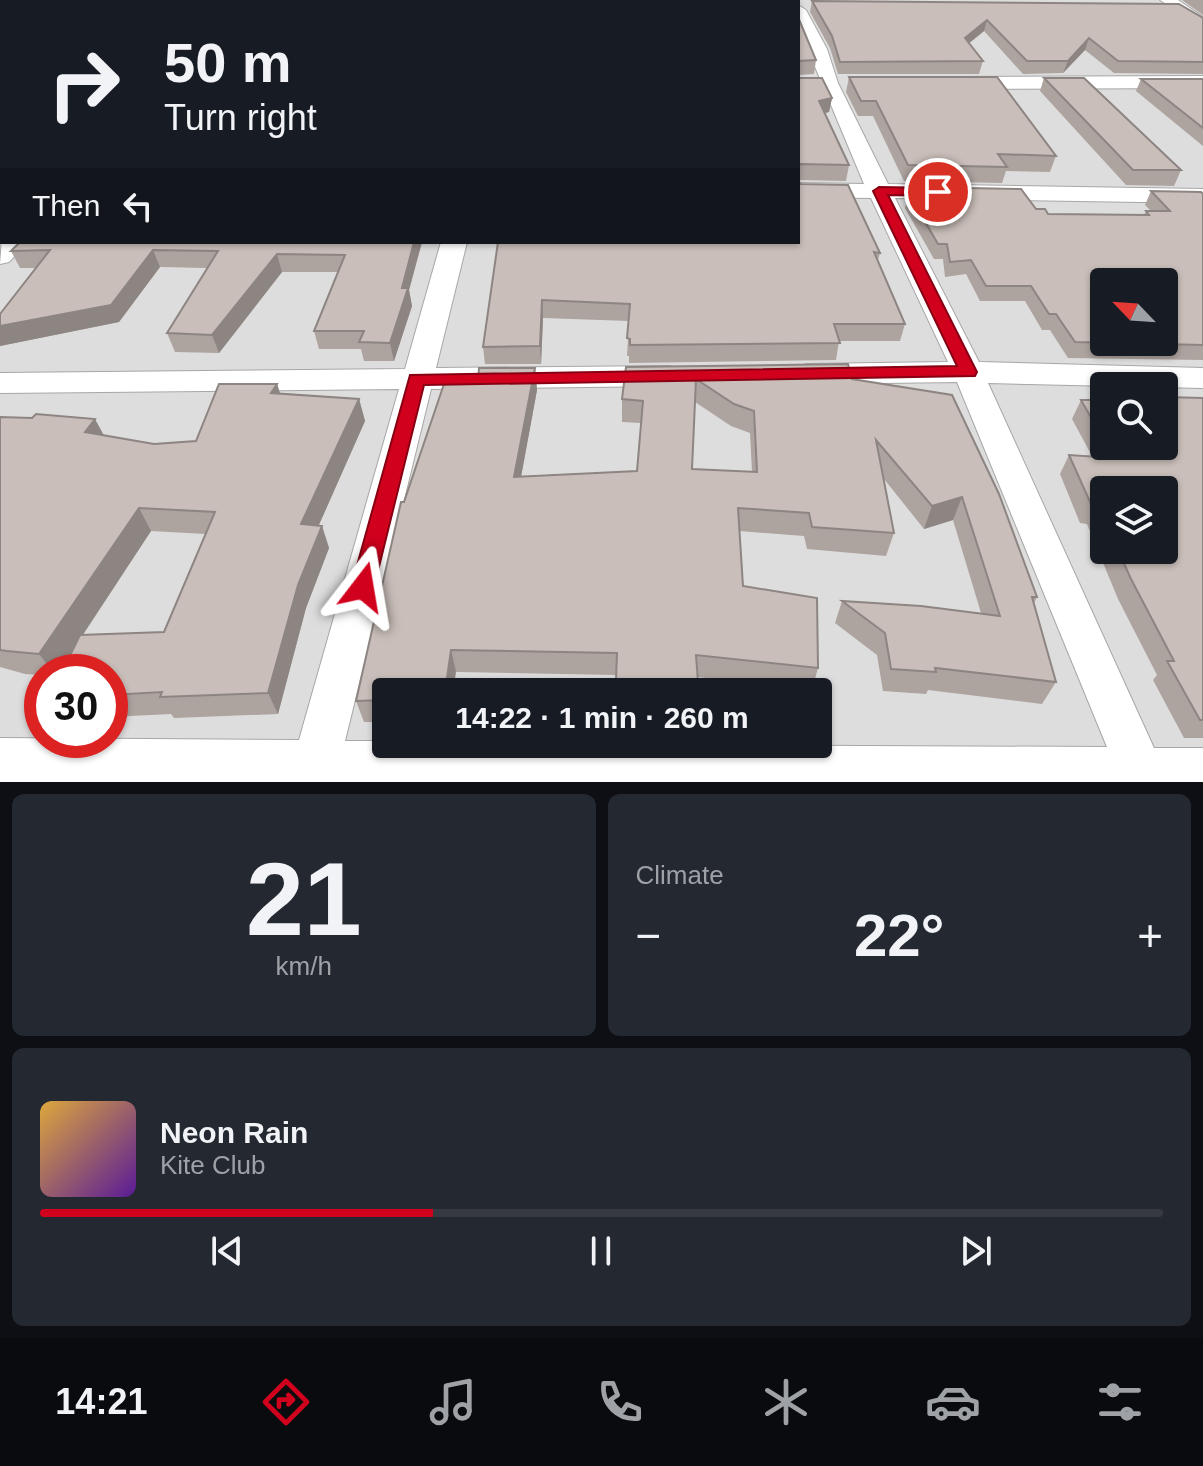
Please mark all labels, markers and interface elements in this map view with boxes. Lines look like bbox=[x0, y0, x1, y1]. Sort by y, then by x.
text: 50 m bbox=[164, 31, 292, 94]
icon: right bbox=[32, 32, 136, 136]
text: Turn right bbox=[164, 97, 317, 138]
pin bbox=[904, 158, 972, 226]
icon: arrive bbox=[916, 170, 960, 214]
icon: left bbox=[116, 184, 160, 228]
text: Then bbox=[32, 189, 100, 222]
north arrow bbox=[1090, 268, 1178, 356]
map controls bbox=[1090, 268, 1178, 564]
button: search bbox=[1090, 372, 1178, 460]
button: layers bbox=[1090, 476, 1178, 564]
position arrow bbox=[321, 545, 405, 629]
speed limit sign: 30 bbox=[24, 654, 128, 758]
text: 14:22 · 1 min · 260 m bbox=[455, 701, 749, 734]
text: 21 bbox=[246, 841, 362, 957]
text: Climate bbox=[636, 860, 724, 890]
text: 22° bbox=[854, 902, 945, 969]
text: − bbox=[636, 911, 661, 960]
text: + bbox=[1137, 911, 1163, 960]
text: km/h bbox=[276, 951, 332, 981]
text: Neon Rain bbox=[160, 1116, 308, 1149]
text: Kite Club bbox=[160, 1150, 266, 1180]
icon: previous bbox=[205, 1229, 249, 1273]
icon: pause bbox=[579, 1229, 623, 1273]
icon: next bbox=[954, 1229, 998, 1273]
icon: directions bbox=[258, 1374, 314, 1430]
icon: music bbox=[425, 1374, 481, 1430]
icon: phone bbox=[592, 1374, 648, 1430]
icon: climate bbox=[758, 1374, 814, 1430]
icon: car bbox=[925, 1374, 981, 1430]
icon: filters bbox=[1092, 1374, 1148, 1430]
text: 14:21 bbox=[55, 1381, 147, 1422]

